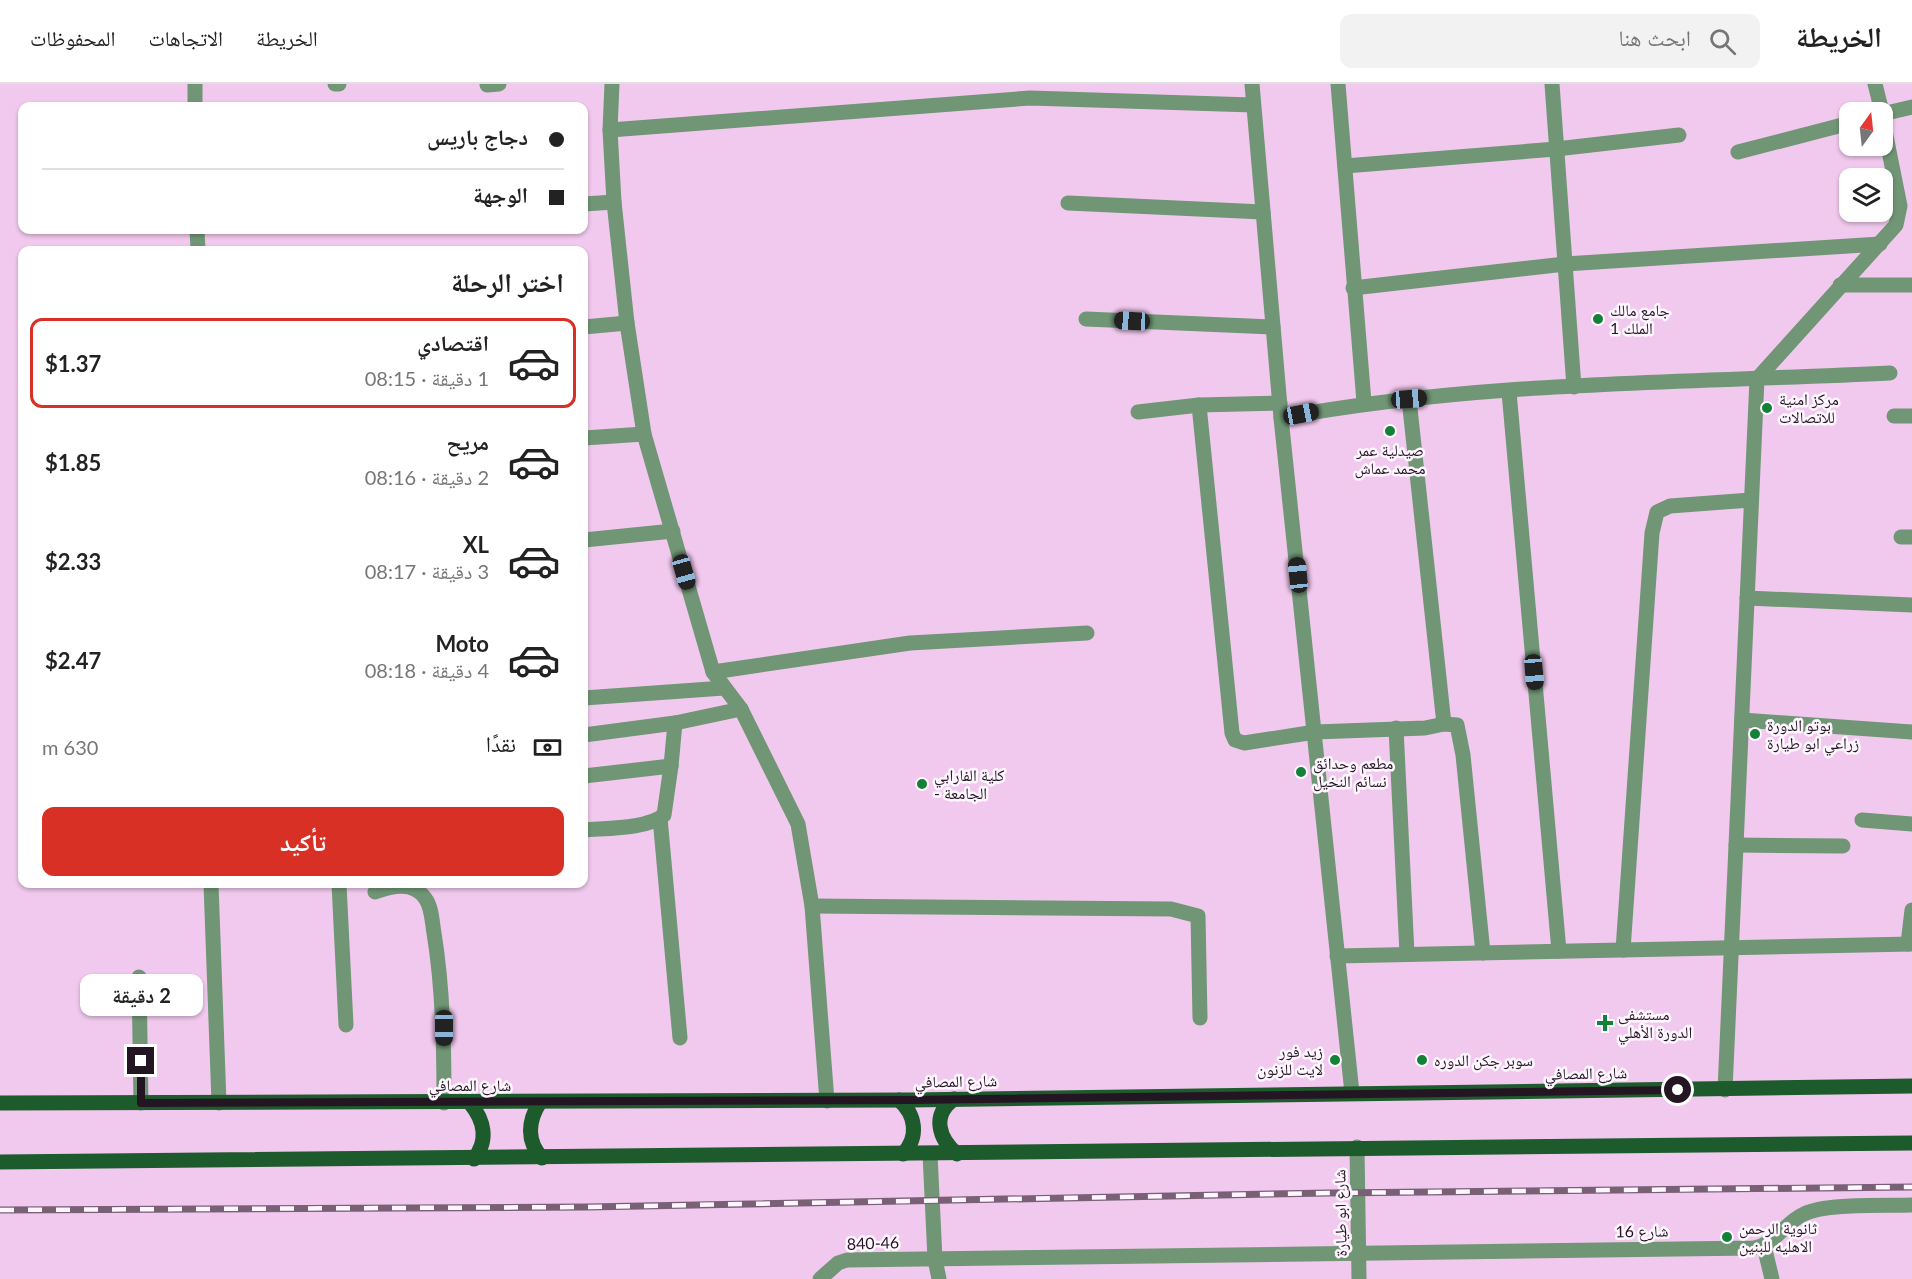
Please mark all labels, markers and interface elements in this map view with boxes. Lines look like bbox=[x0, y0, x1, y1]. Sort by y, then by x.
search box bbox=[1340, 14, 1760, 68]
text: الخريطة bbox=[1796, 19, 1882, 53]
text: ابحث هنا bbox=[1618, 24, 1691, 51]
text: المحفوظات bbox=[30, 25, 115, 50]
text: الاتجاهات bbox=[148, 25, 223, 50]
text: الخريطة bbox=[256, 25, 318, 50]
icon: search bbox=[1706, 25, 1739, 58]
north arrow bbox=[1839, 102, 1893, 156]
map controls bbox=[1839, 102, 1893, 222]
text: دجاج باريس bbox=[427, 123, 528, 150]
button: layers bbox=[1839, 168, 1893, 222]
text: الوجهة bbox=[473, 181, 528, 208]
text: اختر الرحلة bbox=[451, 265, 564, 298]
place label: جامع مالك الملك 1 bbox=[1610, 300, 1670, 337]
car bbox=[1114, 311, 1150, 331]
marker: جامع مالك الملك 1 bbox=[1591, 312, 1605, 326]
text: اقتصادي bbox=[417, 329, 489, 356]
icon: car bbox=[507, 336, 561, 390]
text: $1.37 bbox=[45, 350, 101, 377]
text: 1 دقيقة · 08:15 bbox=[365, 366, 489, 390]
car bbox=[1390, 389, 1428, 409]
place label: مركز امنية للاتصالات bbox=[1779, 389, 1839, 426]
marker: مركز امنية للاتصالات bbox=[1760, 401, 1774, 415]
car bbox=[1282, 402, 1320, 426]
marker: صيدلية عمر محمد عماش bbox=[1383, 424, 1397, 438]
text: مريح bbox=[446, 428, 489, 455]
icon: car bbox=[507, 435, 561, 489]
place label: صيدلية عمر محمد عماش bbox=[1354, 440, 1426, 479]
text: $1.85 bbox=[45, 449, 101, 476]
text: 2 دقيقة · 08:16 bbox=[365, 465, 489, 489]
text: XL bbox=[463, 531, 489, 558]
icon: car bbox=[507, 534, 561, 588]
text: $2.33 bbox=[45, 548, 101, 575]
car bbox=[670, 552, 698, 592]
car bbox=[1287, 556, 1309, 594]
text: 3 دقيقة · 08:17 bbox=[365, 559, 489, 583]
text: Moto bbox=[435, 630, 489, 657]
icon: car bbox=[507, 633, 561, 687]
text: $2.47 bbox=[45, 647, 101, 674]
car bbox=[1523, 653, 1545, 691]
text: 4 دقيقة · 08:18 bbox=[365, 658, 489, 682]
place label: بوتو الدورة زراعي ابو طيارة bbox=[1767, 715, 1859, 756]
marker: بوتو الدورة زراعي ابو طيارة bbox=[1748, 727, 1762, 741]
text: نقدًا bbox=[486, 730, 516, 757]
icon: cash bbox=[531, 731, 564, 764]
text: 630 m bbox=[42, 735, 98, 759]
place label: مطعم وحدائق نسائم النخيل bbox=[1313, 753, 1393, 792]
place label: كلية الفارابي - الجامعة bbox=[934, 765, 1005, 802]
marker: مطعم وحدائق نسائم النخيل bbox=[1294, 765, 1308, 779]
marker: كلية الفارابي - الجامعة bbox=[915, 777, 929, 791]
button: تأكيد bbox=[42, 807, 564, 876]
callout: 2 دقيقة bbox=[80, 974, 202, 1016]
text: 2 دقيقة bbox=[112, 983, 171, 1007]
place label: مستشفى الدورة الأهلي bbox=[1618, 1004, 1692, 1045]
car bbox=[435, 1010, 453, 1046]
marker: مستشفى الدورة الأهلي bbox=[1596, 1014, 1614, 1032]
place label: زيد فور لايت للزنون bbox=[1257, 1041, 1323, 1080]
route end bbox=[127, 1047, 154, 1074]
place label: سوبر جكن الدوره bbox=[1434, 1050, 1533, 1071]
marker: زيد فور لايت للزنون bbox=[1328, 1053, 1342, 1067]
marker: سوبر جكن الدوره bbox=[1415, 1053, 1429, 1067]
street label: شارع المصافي bbox=[1545, 1062, 1627, 1087]
street label: شارع المصافي bbox=[915, 1070, 997, 1095]
street label: شارع المصافي bbox=[429, 1075, 511, 1098]
route start bbox=[1664, 1076, 1691, 1103]
street label: شارع ابو طيارة bbox=[1329, 1169, 1352, 1257]
place label: ثانوية الرحمن الاهليه للبنين bbox=[1739, 1218, 1818, 1257]
street label: شارع 16 bbox=[1615, 1221, 1669, 1242]
marker: ثانوية الرحمن الاهليه للبنين bbox=[1720, 1230, 1734, 1244]
street label: 840-46 bbox=[846, 1232, 899, 1253]

